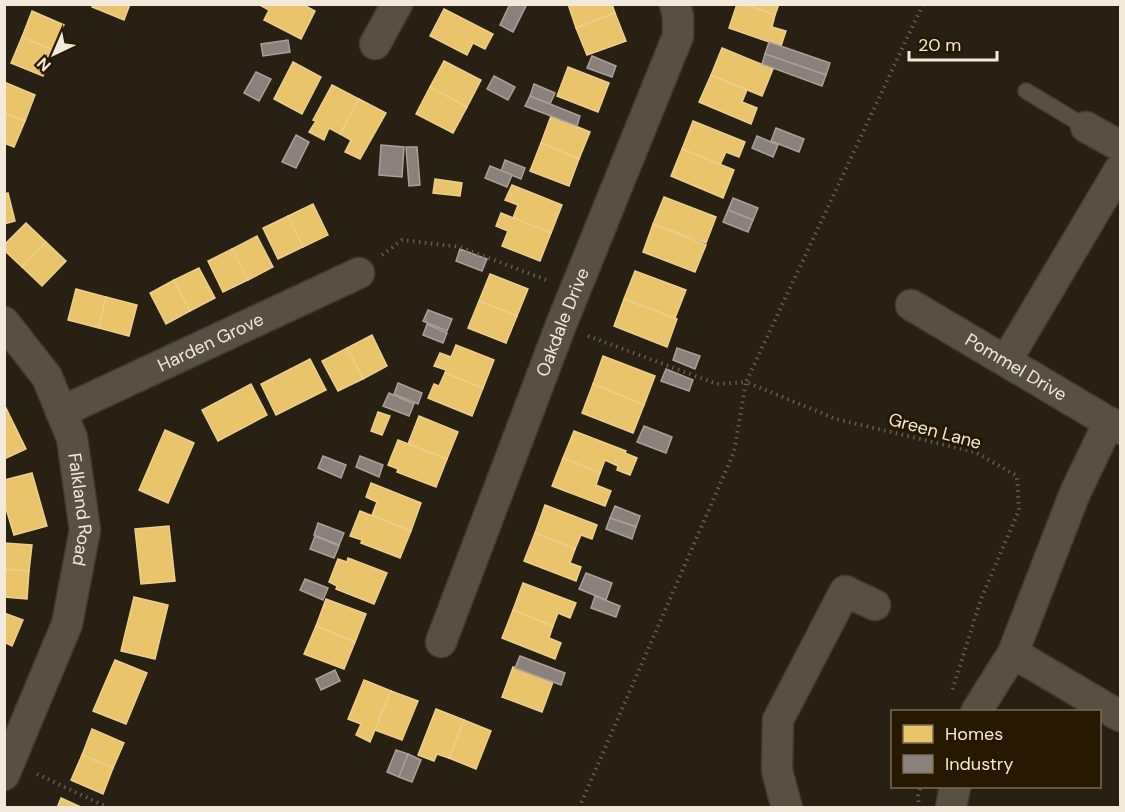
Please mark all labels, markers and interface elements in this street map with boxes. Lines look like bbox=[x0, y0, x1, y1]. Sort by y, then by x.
north arrow bbox=[24, 24, 84, 84]
scale bar bbox=[909, 24, 998, 62]
text: 20 m bbox=[918, 33, 961, 57]
text: N bbox=[32, 53, 55, 76]
street label: Oakdale Drive bbox=[531, 264, 595, 380]
street label: Harden Grove bbox=[154, 307, 268, 377]
street label: Pommel Drive bbox=[961, 328, 1071, 407]
street label: Green Lane bbox=[886, 407, 984, 455]
street label: Falkland Road bbox=[62, 451, 98, 568]
legend bbox=[891, 710, 1101, 788]
text: Homes bbox=[945, 722, 1003, 746]
text: Industry bbox=[945, 752, 1014, 776]

